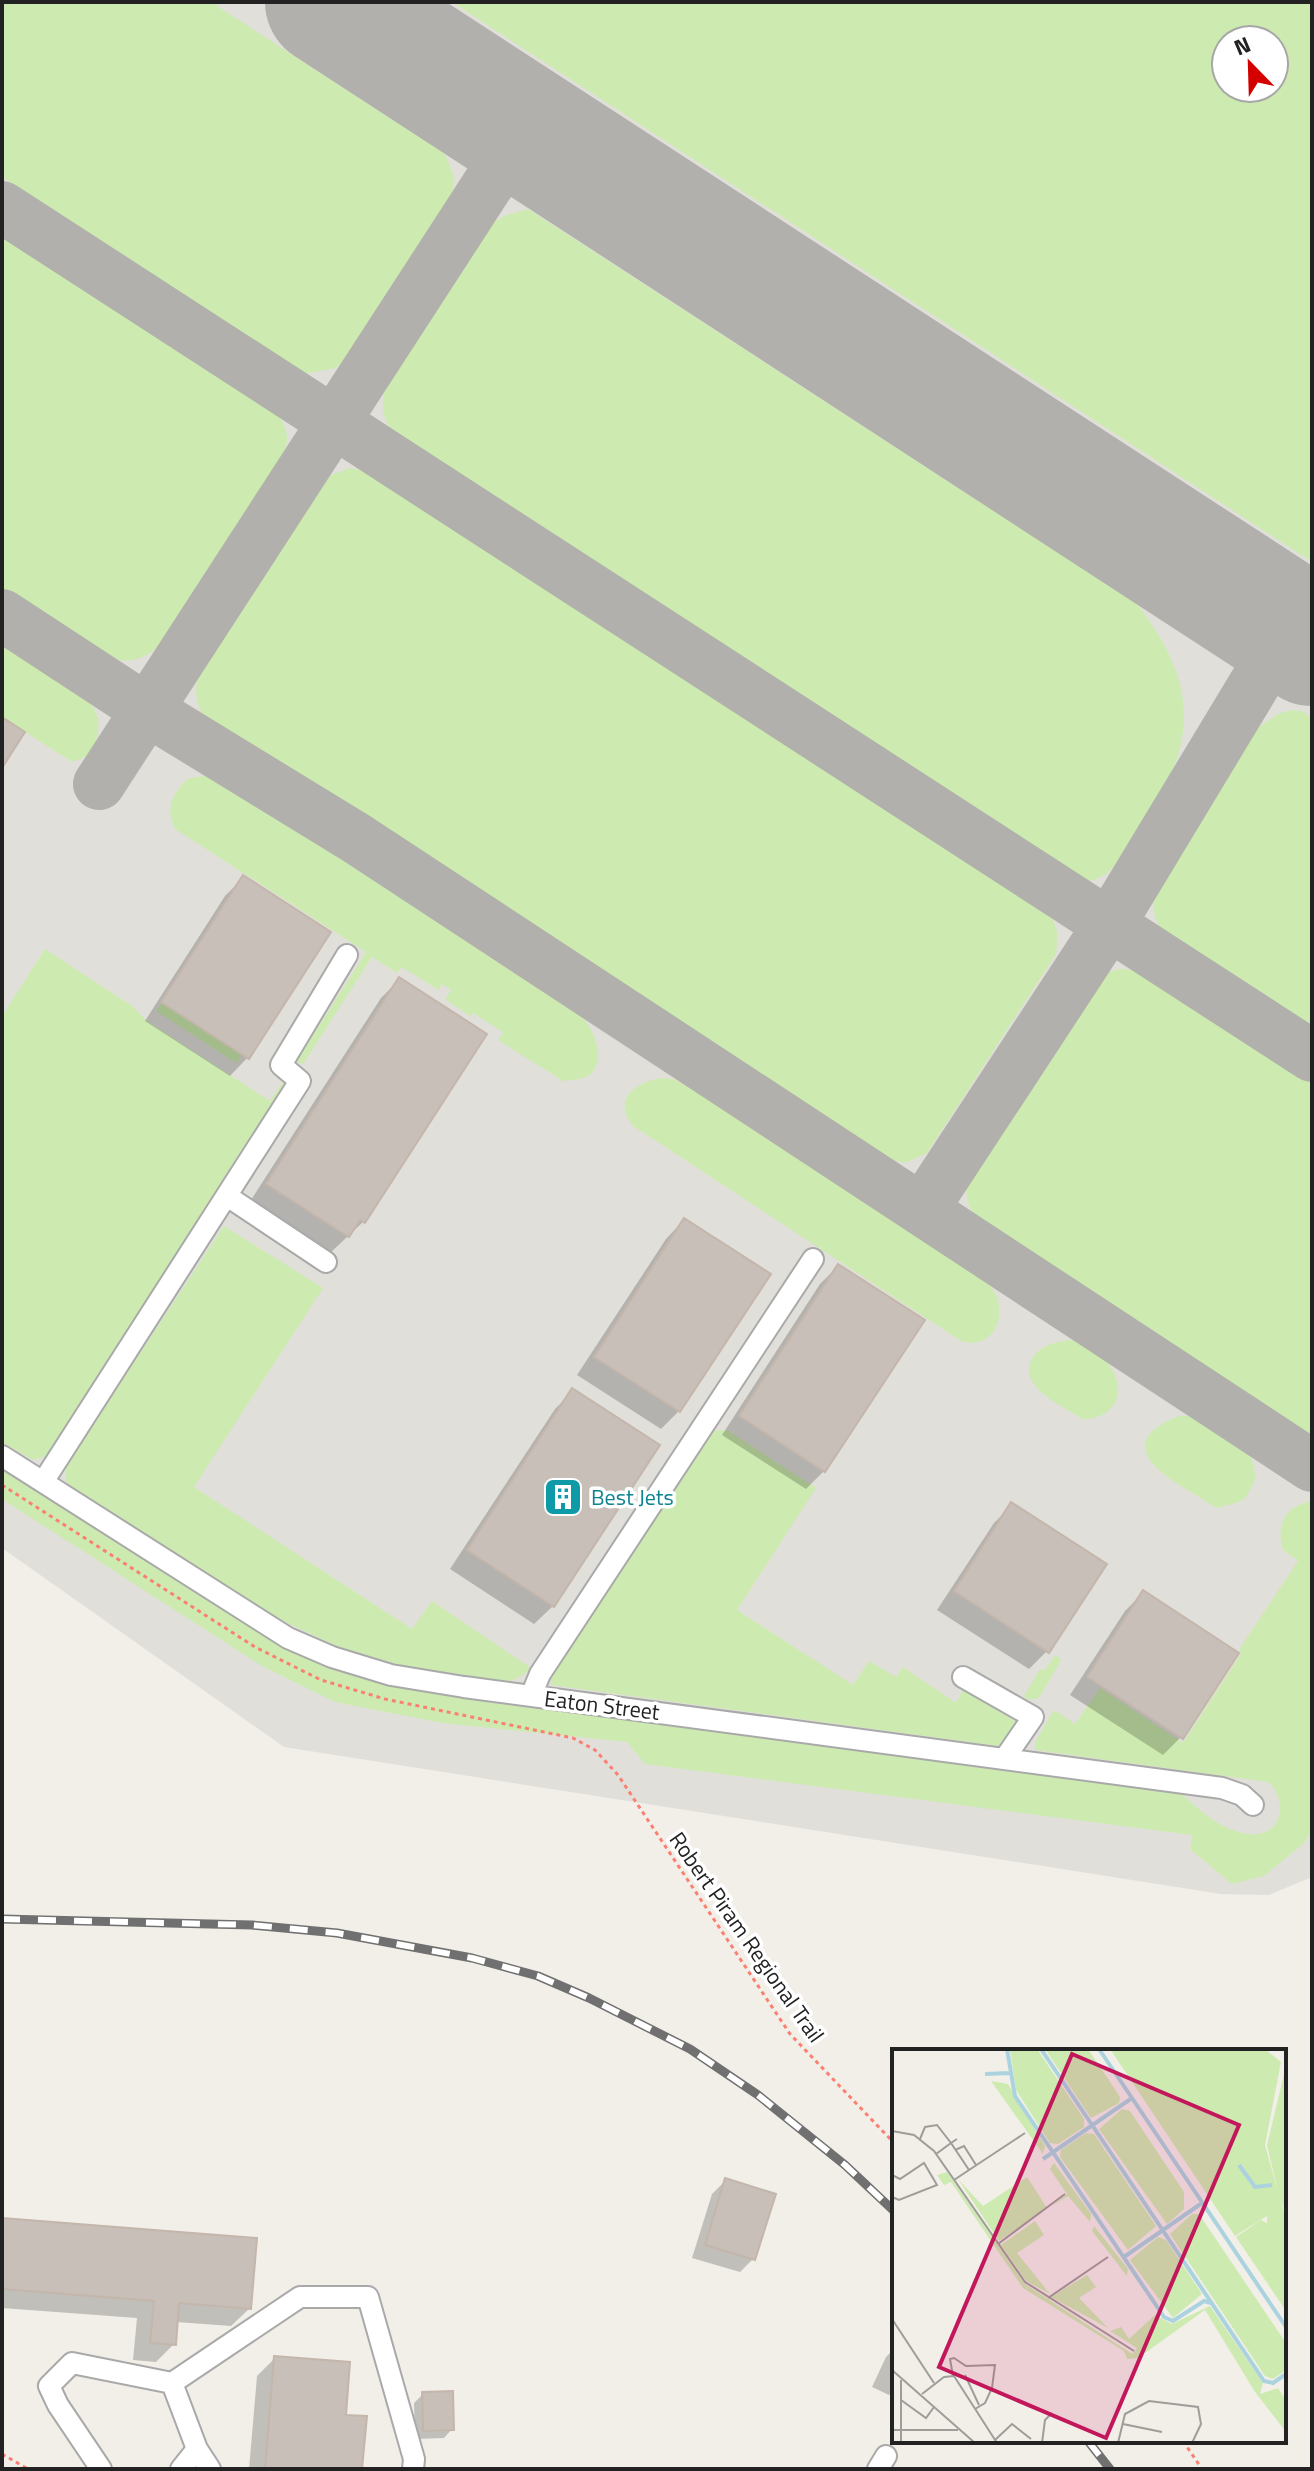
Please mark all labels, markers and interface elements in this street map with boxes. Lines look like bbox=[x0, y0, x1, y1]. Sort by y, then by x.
north arrow bbox=[1210, 24, 1290, 104]
text: N bbox=[1229, 27, 1256, 64]
building icon: Best Jets bbox=[542, 1476, 584, 1518]
place label: Best Jets bbox=[591, 1480, 674, 1514]
street label: Eaton Street bbox=[542, 1681, 662, 1729]
street label: Robert Piram Regional Trail bbox=[661, 1825, 833, 2049]
inset map bbox=[892, 2049, 1286, 2443]

